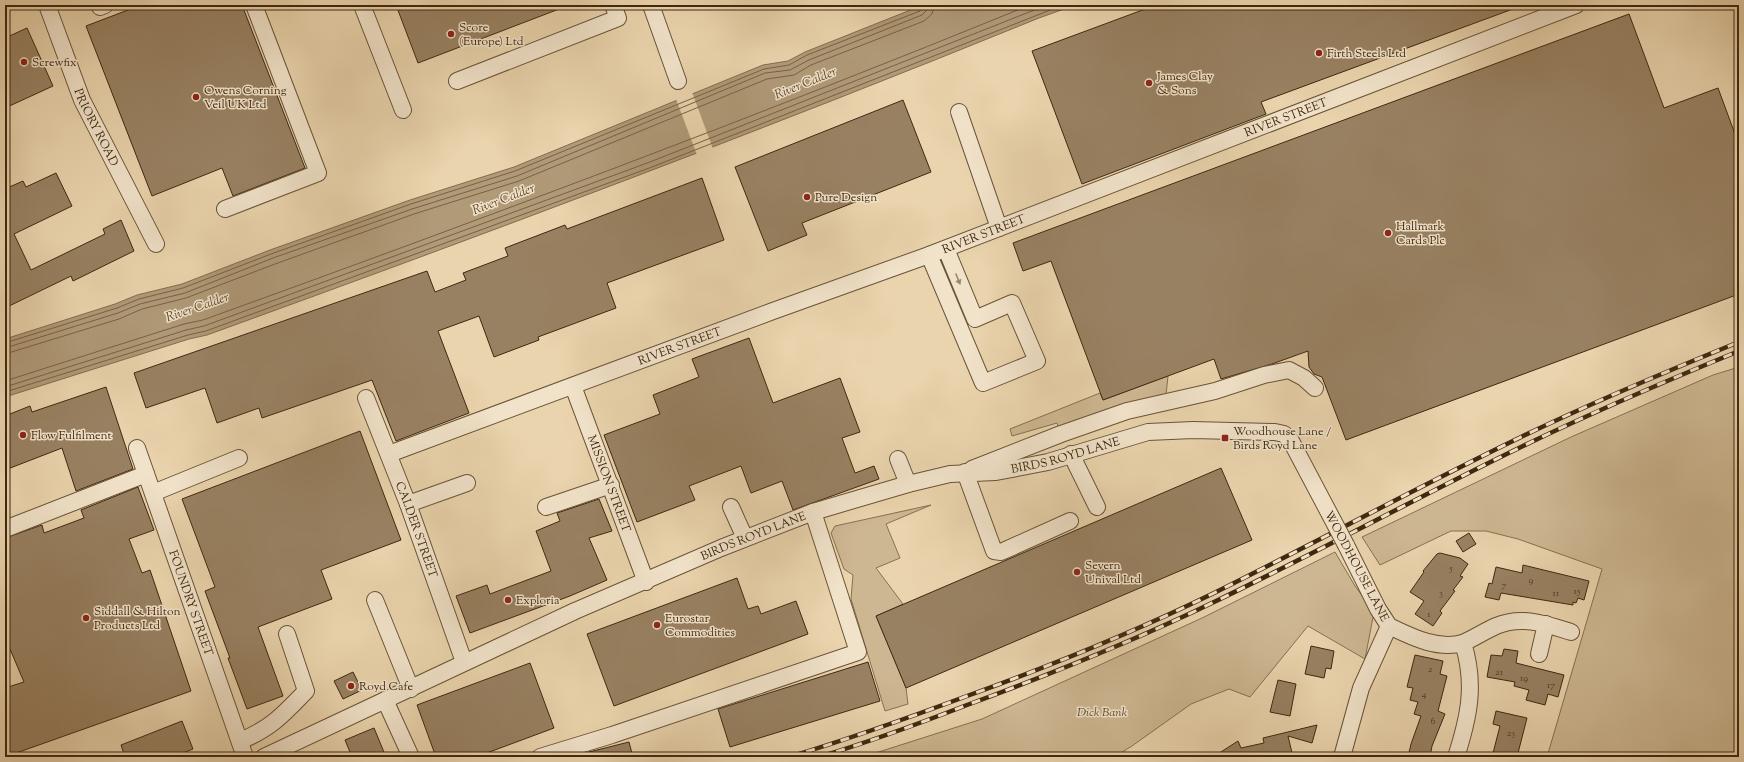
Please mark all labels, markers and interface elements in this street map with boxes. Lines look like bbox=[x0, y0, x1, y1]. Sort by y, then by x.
place label: Score (Europe) Ltd bbox=[459, 19, 524, 51]
marker: Score (Europe) Ltd bbox=[446, 29, 456, 39]
place label: Firth Steels Ltd bbox=[1327, 45, 1406, 63]
marker: Firth Steels Ltd bbox=[1314, 48, 1324, 58]
place label: Screwfix bbox=[32, 54, 77, 72]
marker: Screwfix bbox=[19, 57, 29, 67]
water label: River Calder bbox=[772, 63, 840, 104]
place label: James Clay & Sons bbox=[1156, 68, 1213, 100]
marker: James Clay & Sons bbox=[1144, 78, 1154, 88]
place label: Owens Corning Veil UK Ltd bbox=[204, 82, 287, 114]
street label: PRIORY ROAD bbox=[69, 86, 123, 170]
marker: Owens Corning Veil UK Ltd bbox=[191, 92, 201, 102]
street label: RIVER STREET bbox=[1242, 94, 1331, 142]
water label: River Calder bbox=[470, 180, 538, 220]
place label: Pure Design bbox=[815, 189, 877, 207]
marker: Pure Design bbox=[802, 192, 812, 202]
street label: RIVER STREET bbox=[940, 210, 1029, 259]
place label: Hallmark Cards Plc bbox=[1396, 218, 1445, 250]
marker: Hallmark Cards Plc bbox=[1383, 228, 1393, 238]
one-way arrow bbox=[956, 274, 962, 286]
water label: River Calder bbox=[164, 289, 232, 327]
street label: RIVER STREET bbox=[636, 323, 725, 371]
place label: Woodhouse Lane / Birds Royd Lane bbox=[1233, 423, 1331, 455]
place label: Flow Fulfilment bbox=[31, 427, 112, 445]
marker: Flow Fulfilment bbox=[18, 430, 28, 440]
street label: MISSION STREET bbox=[582, 433, 635, 536]
street label: BIRDS ROYD LANE bbox=[1010, 433, 1123, 479]
marker: Woodhouse Lane / Birds Royd Lane bbox=[1220, 433, 1230, 443]
street label: CALDER STREET bbox=[390, 479, 442, 581]
street label: BIRDS ROYD LANE bbox=[698, 507, 810, 566]
street label: WOODHOUSE LANE bbox=[1319, 508, 1393, 626]
street label: FOUNDRY STREET bbox=[163, 548, 217, 659]
place label: Severn Unival Ltd bbox=[1085, 557, 1141, 589]
house number: 5 bbox=[1448, 561, 1453, 576]
marker: Severn Unival Ltd bbox=[1072, 567, 1082, 577]
house number: 9 bbox=[1529, 573, 1534, 588]
house number: 7 bbox=[1501, 578, 1507, 593]
house number: 15 bbox=[1574, 584, 1581, 599]
house number: 3 bbox=[1439, 586, 1443, 601]
house number: 11 bbox=[1553, 586, 1560, 601]
place label: Exploria bbox=[516, 592, 560, 610]
marker: Exploria bbox=[503, 595, 513, 605]
place label: Siddall & Hilton Products Ltd bbox=[94, 603, 181, 635]
house number: 1 bbox=[1427, 607, 1431, 622]
place label: Eurostar Commodities bbox=[665, 610, 735, 642]
marker: Siddall & Hilton Products Ltd bbox=[81, 613, 91, 623]
marker: Eurostar Commodities bbox=[652, 620, 662, 630]
house number: 2 bbox=[1428, 662, 1433, 677]
house number: 21 bbox=[1495, 665, 1504, 680]
house number: 19 bbox=[1520, 671, 1528, 686]
place label: Royd Cafe bbox=[359, 678, 414, 696]
house number: 17 bbox=[1547, 678, 1555, 693]
marker: Royd Cafe bbox=[346, 681, 356, 691]
house number: 4 bbox=[1421, 687, 1427, 702]
park label: Dick Bank bbox=[1077, 704, 1128, 722]
house number: 6 bbox=[1431, 714, 1436, 729]
house number: 23 bbox=[1507, 726, 1515, 741]

